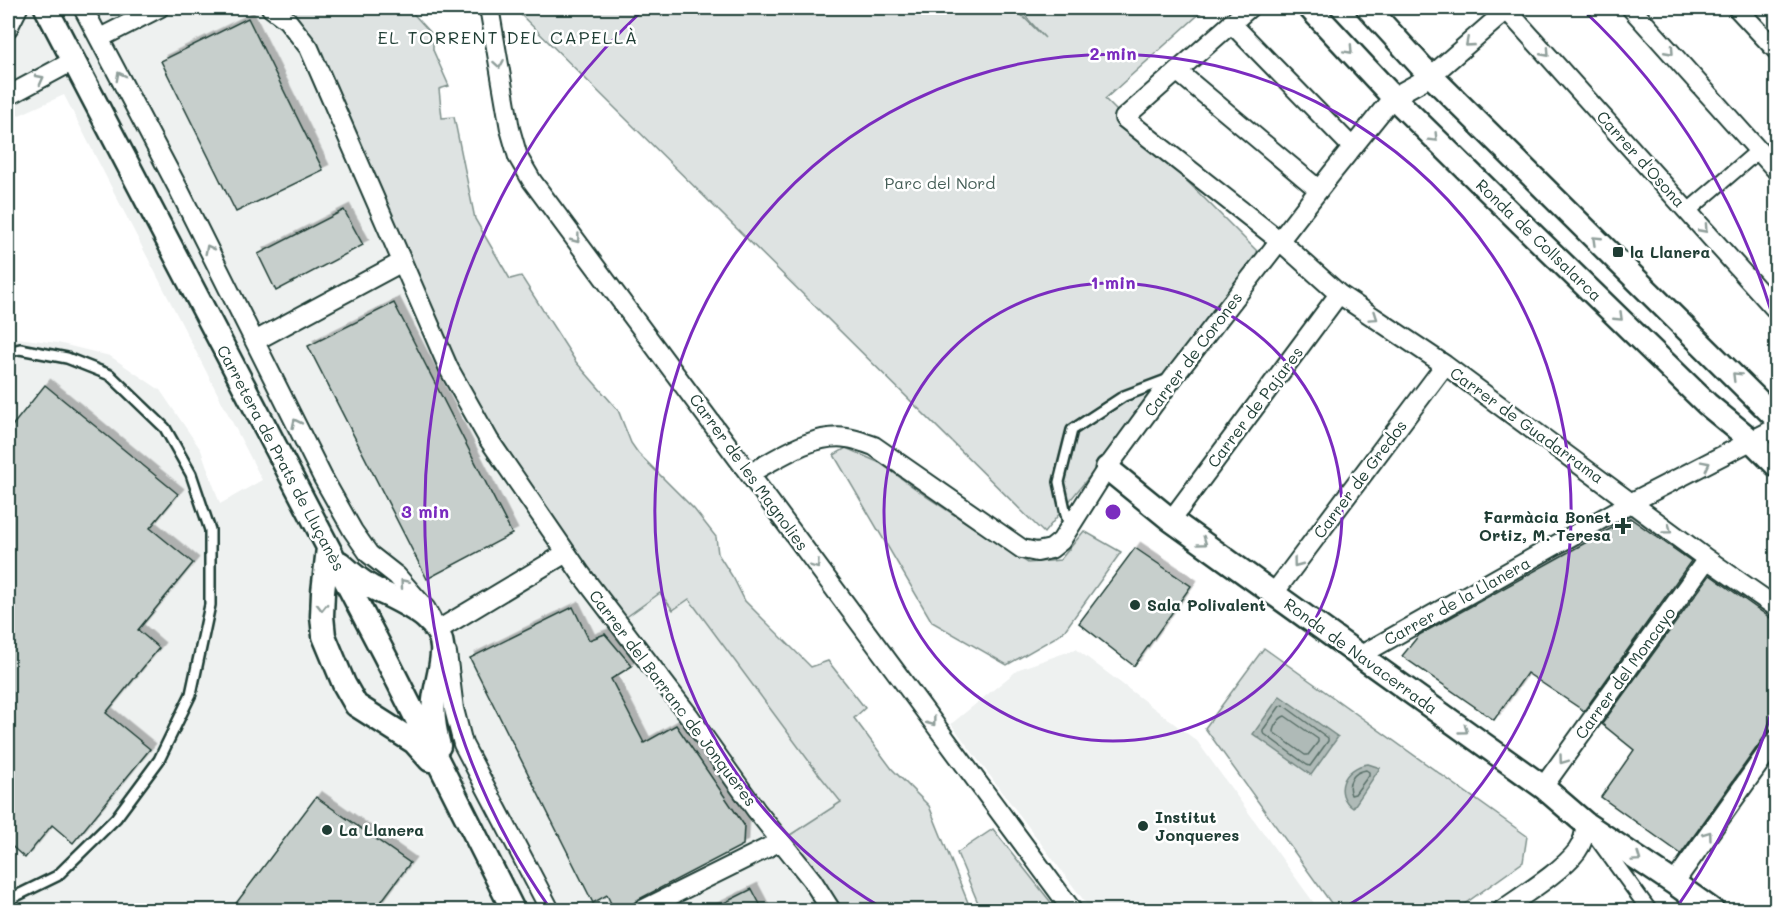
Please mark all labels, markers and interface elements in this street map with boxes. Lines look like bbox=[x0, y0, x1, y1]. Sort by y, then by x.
district label: EL TORRENT DEL CAPELLÀ bbox=[377, 25, 639, 49]
one-way arrow bbox=[1465, 36, 1476, 47]
text: 2 min bbox=[1089, 41, 1137, 65]
one-way arrow bbox=[1342, 43, 1353, 54]
one-way arrow bbox=[1663, 44, 1674, 55]
one-way arrow bbox=[1539, 46, 1550, 57]
one-way arrow bbox=[492, 60, 504, 69]
one-way arrow bbox=[116, 71, 127, 82]
one-way arrow bbox=[34, 75, 45, 86]
street label: Carrer d'Osona bbox=[1592, 106, 1690, 211]
one-way arrow bbox=[1428, 131, 1438, 142]
park label: Parc del Nord bbox=[885, 172, 995, 193]
street label: Ronda de Collsalarca bbox=[1472, 174, 1607, 305]
one-way arrow bbox=[1697, 222, 1708, 233]
one-way arrow bbox=[569, 232, 580, 243]
one-way arrow bbox=[1593, 236, 1604, 247]
place label: la Llanera bbox=[1630, 241, 1710, 262]
one-way arrow bbox=[205, 245, 216, 255]
marker: la Llanera bbox=[1611, 245, 1625, 259]
text: 1 min bbox=[1090, 270, 1136, 294]
street label: Carrer de Corones bbox=[1139, 287, 1246, 420]
one-way arrow bbox=[1367, 310, 1378, 321]
one-way arrow bbox=[1612, 310, 1623, 321]
street label: Carretera de Prats de Lluçanès bbox=[213, 341, 350, 574]
street label: Carrer de Pajares bbox=[1202, 342, 1307, 472]
street label: Carrer de Guadarrama bbox=[1446, 362, 1608, 488]
one-way arrow bbox=[1732, 372, 1743, 383]
street label: Carrer de les Magnolies bbox=[685, 389, 814, 555]
street label: Carrer de Gredos bbox=[1308, 415, 1411, 542]
one-way arrow bbox=[292, 419, 303, 430]
one-way arrow bbox=[1700, 460, 1711, 472]
text: 3 min bbox=[401, 499, 449, 523]
centre of rings bbox=[1103, 502, 1123, 522]
place label: Farmàcia Bonet Ortiz, M. Teresa bbox=[1479, 506, 1611, 545]
marker: Farmàcia Bonet Ortiz, M. Teresa bbox=[1616, 519, 1630, 533]
one-way arrow bbox=[1662, 522, 1673, 533]
one-way arrow bbox=[1197, 535, 1208, 546]
street label: Carrer de la Llanera bbox=[1380, 552, 1534, 649]
one-way arrow bbox=[1293, 556, 1304, 567]
one-way arrow bbox=[809, 558, 820, 569]
one-way arrow bbox=[400, 579, 411, 590]
street label: Carrer del Barranc de Jonqueres bbox=[585, 585, 762, 810]
street label: Ronda de Navacerrada bbox=[1280, 593, 1442, 718]
place label: Sala Polivalent bbox=[1147, 594, 1266, 615]
marker: Sala Polivalent bbox=[1128, 598, 1142, 612]
one-way arrow bbox=[316, 602, 329, 611]
street label: Carrer del Moncayo bbox=[1570, 603, 1680, 743]
one-way arrow bbox=[925, 715, 936, 726]
one-way arrow bbox=[1457, 723, 1468, 734]
one-way arrow bbox=[1559, 753, 1570, 764]
place label: Institut Jonqueres bbox=[1155, 806, 1239, 845]
place label: La Llanera bbox=[339, 819, 424, 840]
marker: Institut Jonqueres bbox=[1136, 819, 1150, 833]
marker: La Llanera bbox=[320, 823, 334, 837]
one-way arrow bbox=[1701, 831, 1712, 842]
one-way arrow bbox=[1631, 851, 1642, 862]

